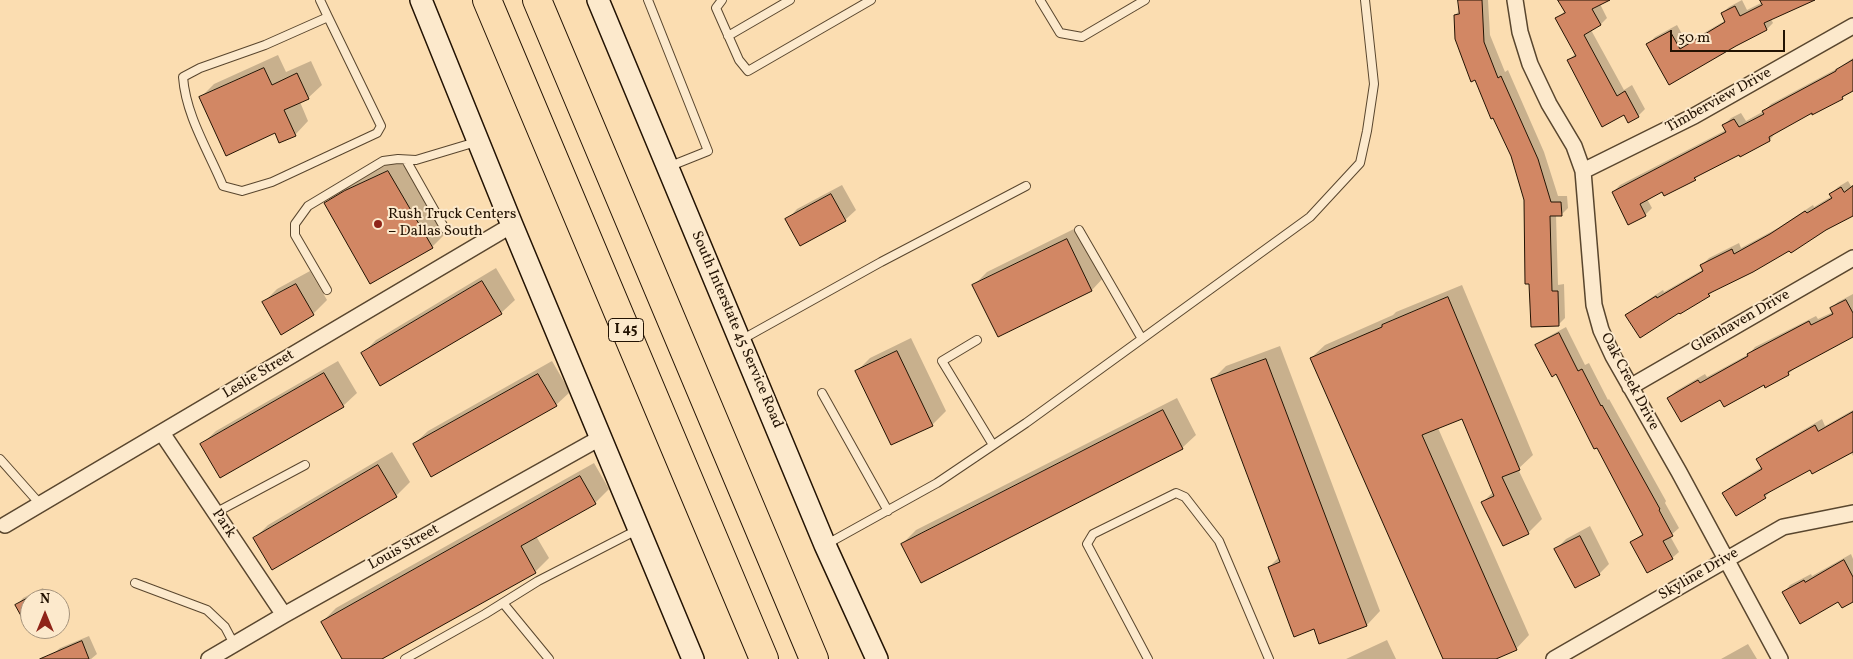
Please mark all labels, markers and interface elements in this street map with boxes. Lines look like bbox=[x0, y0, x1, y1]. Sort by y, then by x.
scale bar bbox=[1673, 20, 1788, 52]
text: 50 m bbox=[1678, 28, 1710, 49]
street label: Timberview Drive bbox=[1663, 65, 1775, 137]
place label: Rush Truck Centers – Dallas South bbox=[388, 206, 516, 241]
marker: Rush Truck Centers – Dallas South bbox=[372, 218, 384, 230]
street label: South Interstate 45 Service Road bbox=[686, 229, 786, 431]
street label: Glenhaven Drive bbox=[1688, 286, 1794, 358]
road number: I 45 bbox=[608, 318, 644, 342]
street label: Oak Creek Drive bbox=[1596, 330, 1662, 434]
street label: Leslie Street bbox=[220, 347, 298, 403]
street label: Park bbox=[207, 506, 239, 542]
street label: Louis Street bbox=[365, 521, 443, 575]
street label: Skyline Drive bbox=[1656, 545, 1742, 605]
north arrow bbox=[20, 589, 70, 639]
text: N bbox=[40, 590, 50, 609]

